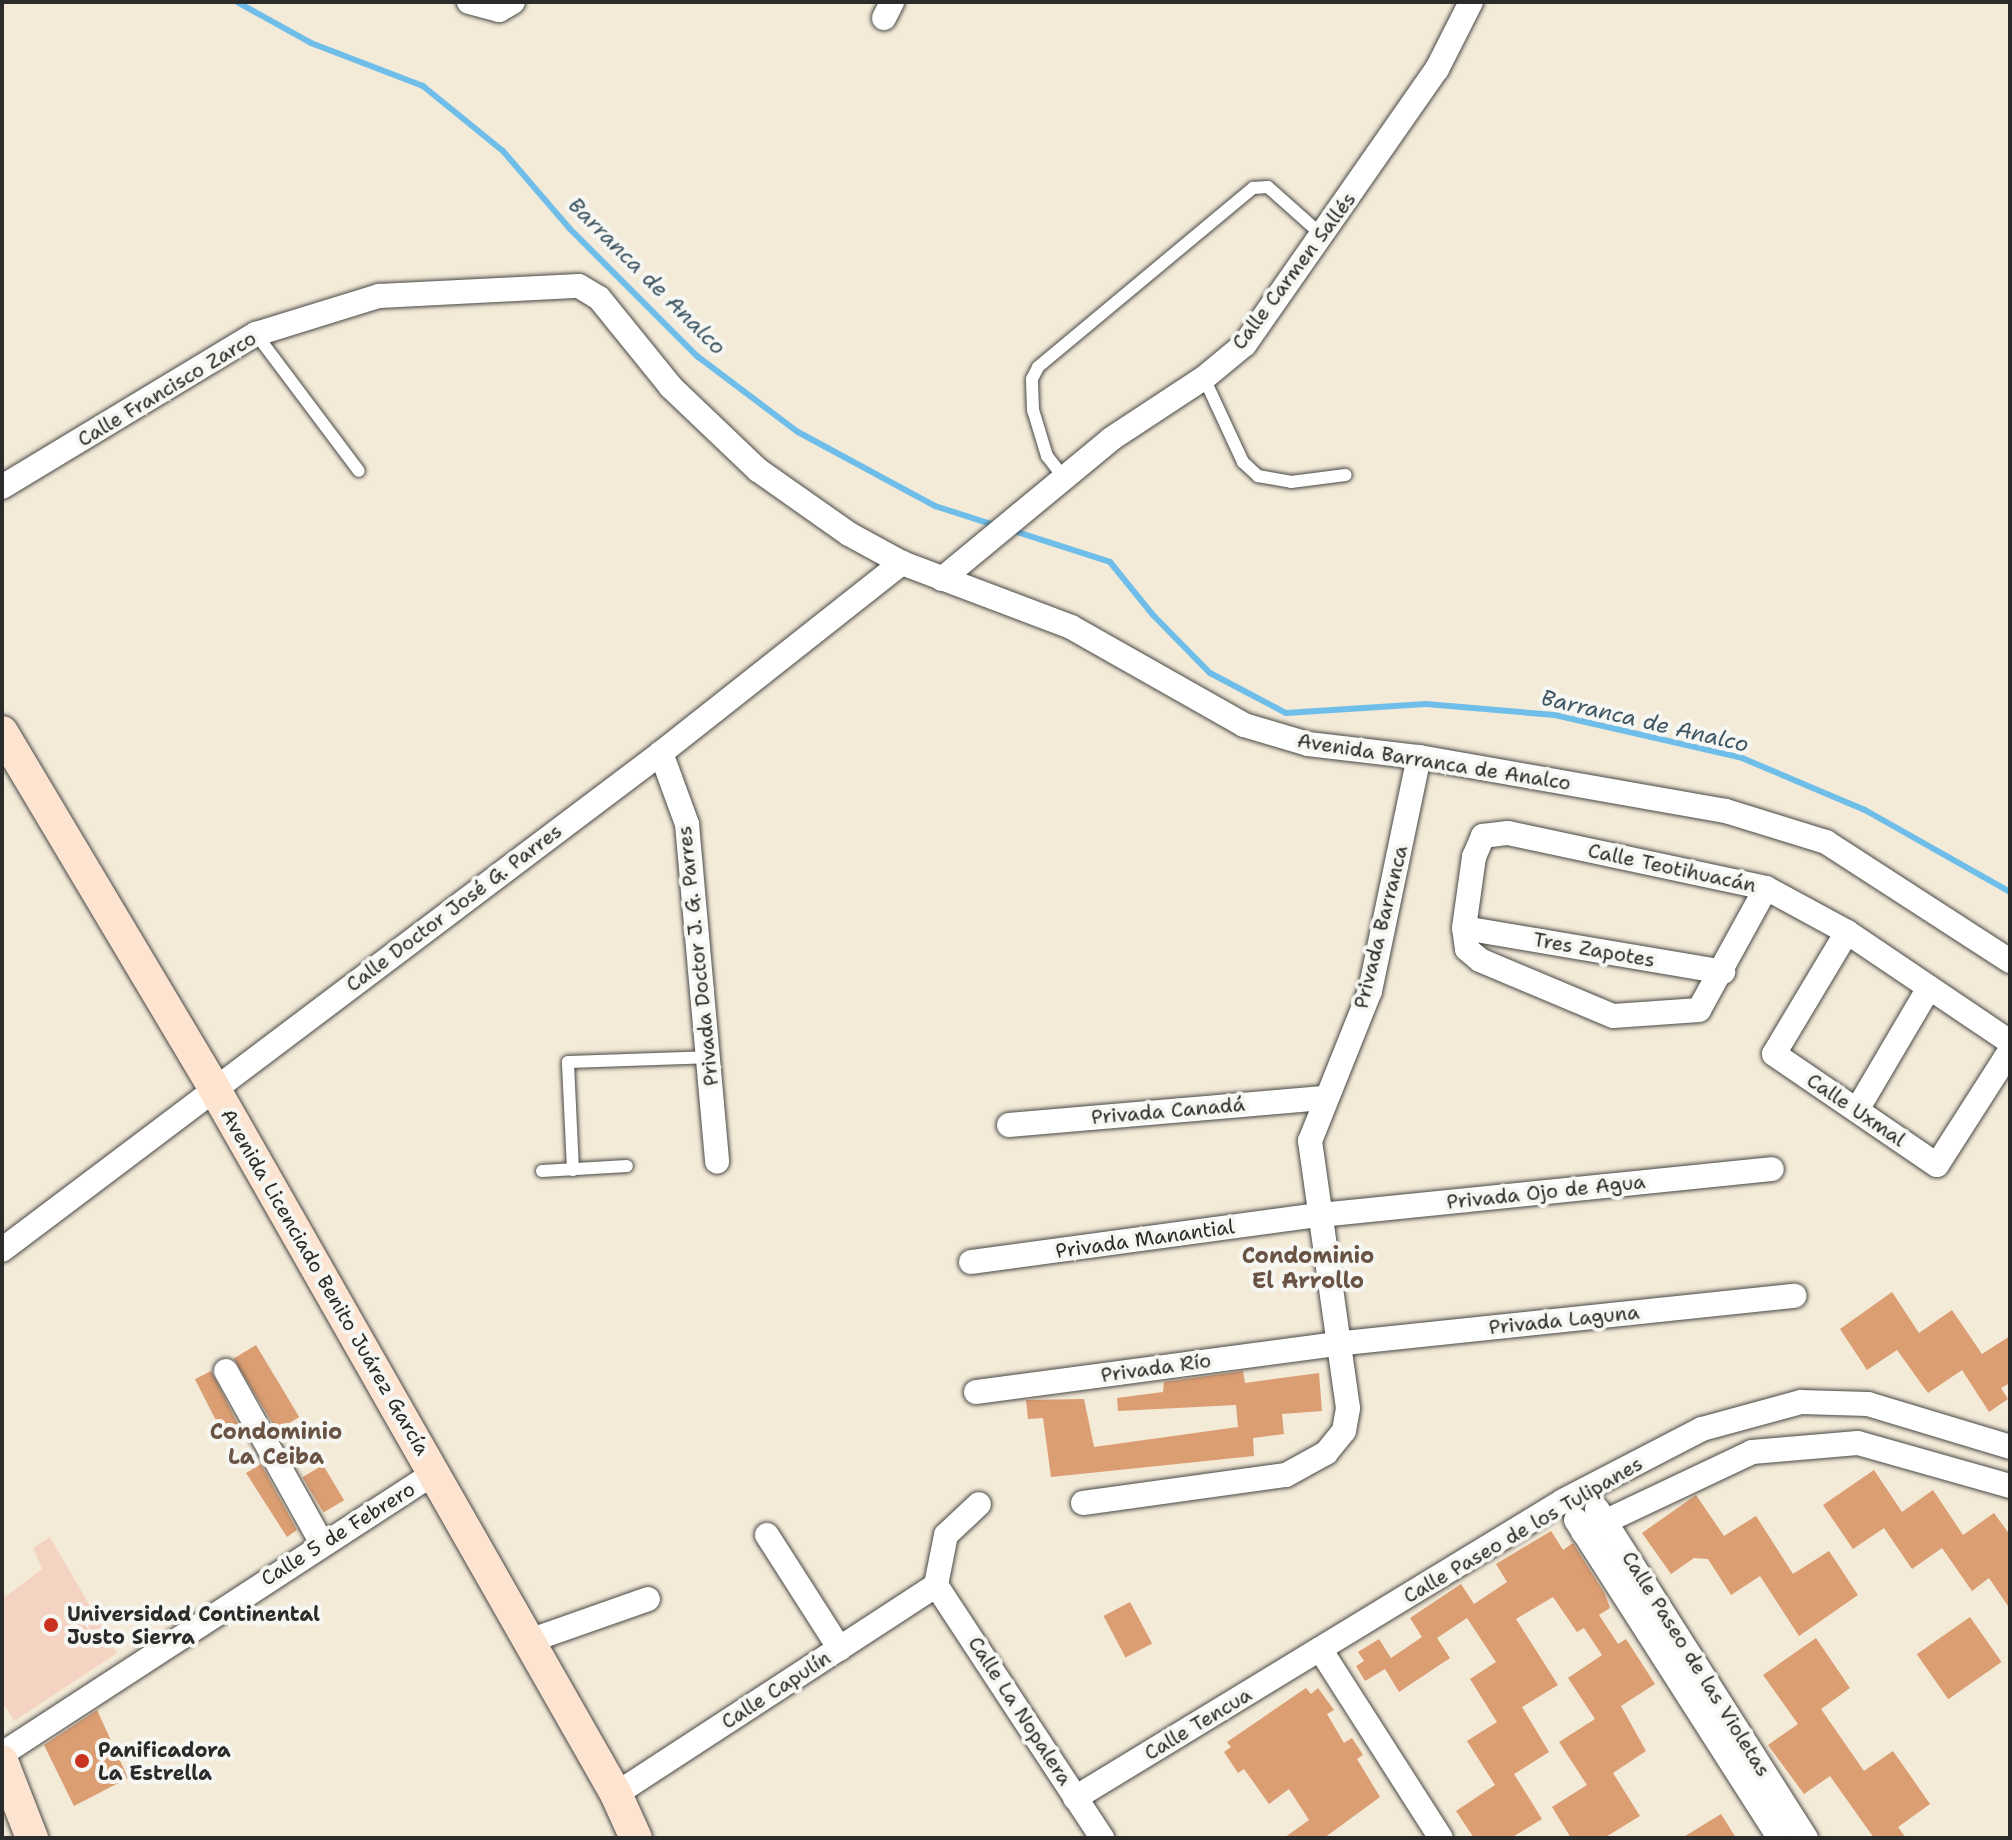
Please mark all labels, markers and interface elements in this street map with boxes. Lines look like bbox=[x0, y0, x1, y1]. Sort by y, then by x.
street label: Calle Carmen Sallés bbox=[1227, 188, 1361, 354]
water label: Barranca de Analco bbox=[563, 192, 731, 360]
street label: Calle Francisco Zarco bbox=[73, 326, 261, 452]
water label: Barranca de Analco bbox=[1539, 684, 1751, 758]
street label: Avenida Barranca de Analco bbox=[1296, 729, 1572, 795]
street label: Calle Doctor José G. Parres bbox=[341, 819, 567, 997]
street label: Privada Doctor J. G. Parres bbox=[672, 825, 724, 1087]
street label: Calle Teotihuacán bbox=[1586, 838, 1758, 898]
street label: Privada Barranca bbox=[1349, 843, 1413, 1011]
street label: Tres Zapotes bbox=[1531, 928, 1657, 972]
street label: Calle Uxmal bbox=[1802, 1068, 1910, 1152]
street label: Privada Canadá bbox=[1090, 1092, 1246, 1130]
street label: Avenida Licenciado Benito Juárez García bbox=[216, 1104, 434, 1460]
street label: Privada Ojo de Agua bbox=[1445, 1170, 1647, 1214]
street label: Privada Manantial bbox=[1054, 1215, 1236, 1263]
district label: Condominio El Arrollo bbox=[1242, 1242, 1374, 1294]
street label: Privada Laguna bbox=[1488, 1300, 1640, 1340]
street label: Privada Río bbox=[1099, 1348, 1213, 1388]
district label: Condominio La Ceiba bbox=[210, 1418, 342, 1470]
street label: Calle Paseo de los Tulipanes bbox=[1399, 1452, 1647, 1608]
street label: Calle 5 de Febrero bbox=[257, 1477, 419, 1591]
street label: Calle Paseo de las Violetas bbox=[1617, 1547, 1775, 1781]
place label: Universidad Continental Justo Sierra bbox=[67, 1602, 320, 1649]
marker: Universidad Continental Justo Sierra bbox=[42, 1616, 60, 1634]
street label: Calle La Nopalera bbox=[963, 1632, 1077, 1790]
street label: Calle Capulín bbox=[717, 1646, 835, 1734]
street label: Calle Tencua bbox=[1140, 1683, 1256, 1765]
place label: Panificadora La Estrella bbox=[98, 1738, 231, 1785]
marker: Panificadora La Estrella bbox=[73, 1752, 91, 1770]

